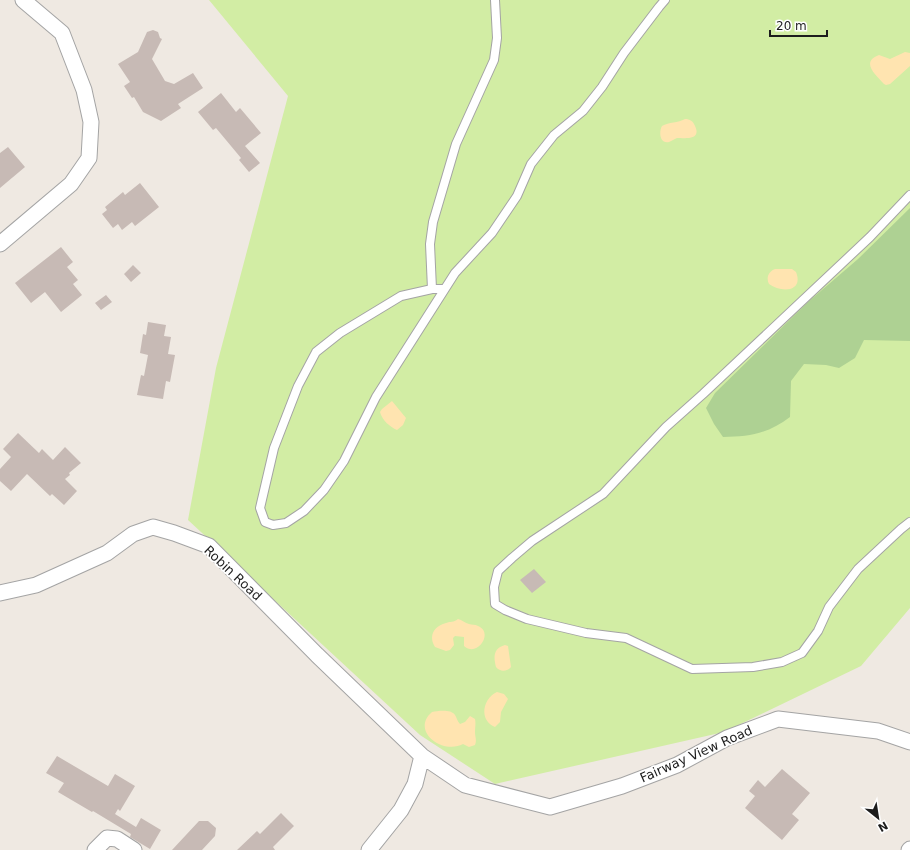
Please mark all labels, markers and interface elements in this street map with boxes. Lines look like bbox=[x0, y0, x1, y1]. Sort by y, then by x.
scale bar bbox=[770, 12, 827, 38]
text: 20 m bbox=[776, 19, 807, 33]
street label: Robin Road bbox=[201, 543, 265, 603]
street label: Fairway View Road bbox=[638, 722, 754, 786]
north arrow bbox=[858, 798, 898, 838]
text: N bbox=[876, 818, 890, 834]

